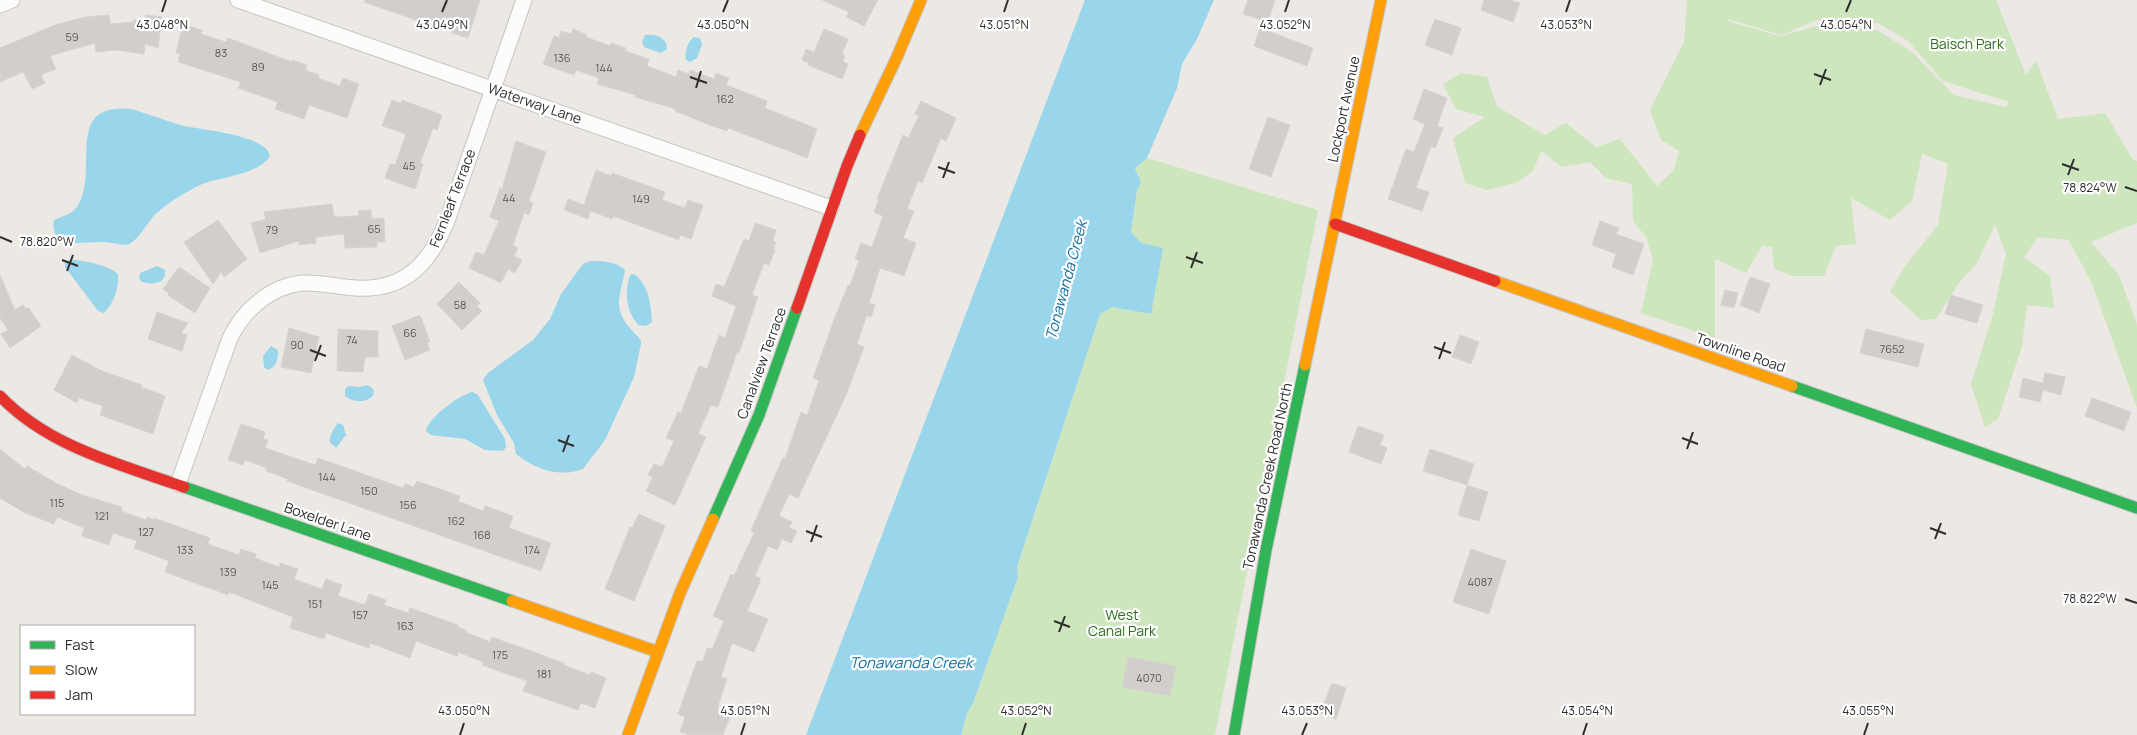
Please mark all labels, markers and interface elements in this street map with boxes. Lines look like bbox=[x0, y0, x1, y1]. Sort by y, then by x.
text: 43.048°N bbox=[136, 16, 188, 33]
text: 43.049°N bbox=[416, 16, 468, 33]
text: 43.050°N bbox=[697, 16, 749, 33]
text: 43.051°N bbox=[979, 16, 1029, 33]
text: 43.052°N bbox=[1259, 16, 1311, 33]
text: 43.053°N bbox=[1540, 16, 1592, 33]
text: 43.054°N bbox=[1820, 16, 1872, 33]
house number: 59 bbox=[65, 29, 79, 44]
park label: Baisch Park bbox=[1930, 34, 2005, 53]
house number: 83 bbox=[215, 45, 227, 60]
house number: 136 bbox=[553, 50, 571, 65]
street label: Lockport Avenue bbox=[1322, 54, 1364, 164]
house number: 89 bbox=[251, 59, 265, 74]
house number: 144 bbox=[595, 60, 613, 75]
street label: Waterway Lane bbox=[486, 78, 584, 128]
house number: 162 bbox=[716, 91, 734, 106]
street label: Fernleaf Terrace bbox=[425, 146, 479, 250]
house number: 45 bbox=[403, 158, 415, 173]
text: 78.824°W bbox=[2063, 179, 2117, 196]
house number: 44 bbox=[502, 190, 516, 205]
house number: 149 bbox=[632, 191, 650, 206]
water label: Tonawanda Creek bbox=[1040, 215, 1093, 342]
house number: 65 bbox=[367, 221, 381, 236]
house number: 79 bbox=[266, 222, 278, 237]
text: 78.820°W bbox=[20, 233, 75, 250]
house number: 58 bbox=[454, 297, 466, 312]
street label: Canalview Terrace bbox=[732, 304, 790, 422]
house number: 66 bbox=[403, 325, 417, 340]
street label: Townline Road bbox=[1694, 328, 1788, 376]
house number: 74 bbox=[346, 332, 358, 347]
house number: 90 bbox=[290, 337, 304, 352]
house number: 7652 bbox=[1880, 341, 1904, 356]
street label: Tonawanda Creek Road North bbox=[1238, 381, 1296, 571]
house number: 144 bbox=[318, 469, 336, 484]
house number: 150 bbox=[360, 483, 378, 498]
house number: 115 bbox=[50, 495, 64, 510]
street label: Boxelder Lane bbox=[282, 497, 374, 545]
house number: 156 bbox=[399, 497, 417, 512]
house number: 121 bbox=[95, 508, 109, 523]
house number: 162 bbox=[447, 513, 465, 528]
house number: 127 bbox=[138, 524, 154, 539]
house number: 168 bbox=[473, 527, 491, 542]
house number: 133 bbox=[177, 542, 193, 557]
house number: 174 bbox=[524, 542, 540, 557]
house number: 139 bbox=[219, 564, 237, 579]
house number: 4087 bbox=[1467, 574, 1493, 589]
house number: 145 bbox=[261, 577, 279, 592]
text: 78.822°W bbox=[2063, 590, 2117, 607]
house number: 151 bbox=[308, 596, 322, 611]
park label: West Canal Park bbox=[1088, 605, 1157, 640]
house number: 157 bbox=[352, 607, 368, 622]
house number: 163 bbox=[396, 618, 414, 633]
legend bbox=[20, 625, 195, 715]
text: Fast bbox=[65, 634, 94, 655]
house number: 175 bbox=[492, 647, 508, 662]
water label: Tonawanda Creek bbox=[849, 652, 975, 673]
text: Slow bbox=[65, 659, 98, 680]
house number: 181 bbox=[537, 666, 551, 681]
house number: 4070 bbox=[1136, 670, 1162, 685]
text: Jam bbox=[65, 684, 93, 705]
text: 43.050°N bbox=[438, 702, 490, 719]
text: 43.051°N bbox=[720, 702, 770, 719]
text: 43.052°N bbox=[1000, 702, 1052, 719]
text: 43.053°N bbox=[1281, 702, 1333, 719]
text: 43.054°N bbox=[1561, 702, 1613, 719]
text: 43.055°N bbox=[1842, 702, 1894, 719]

